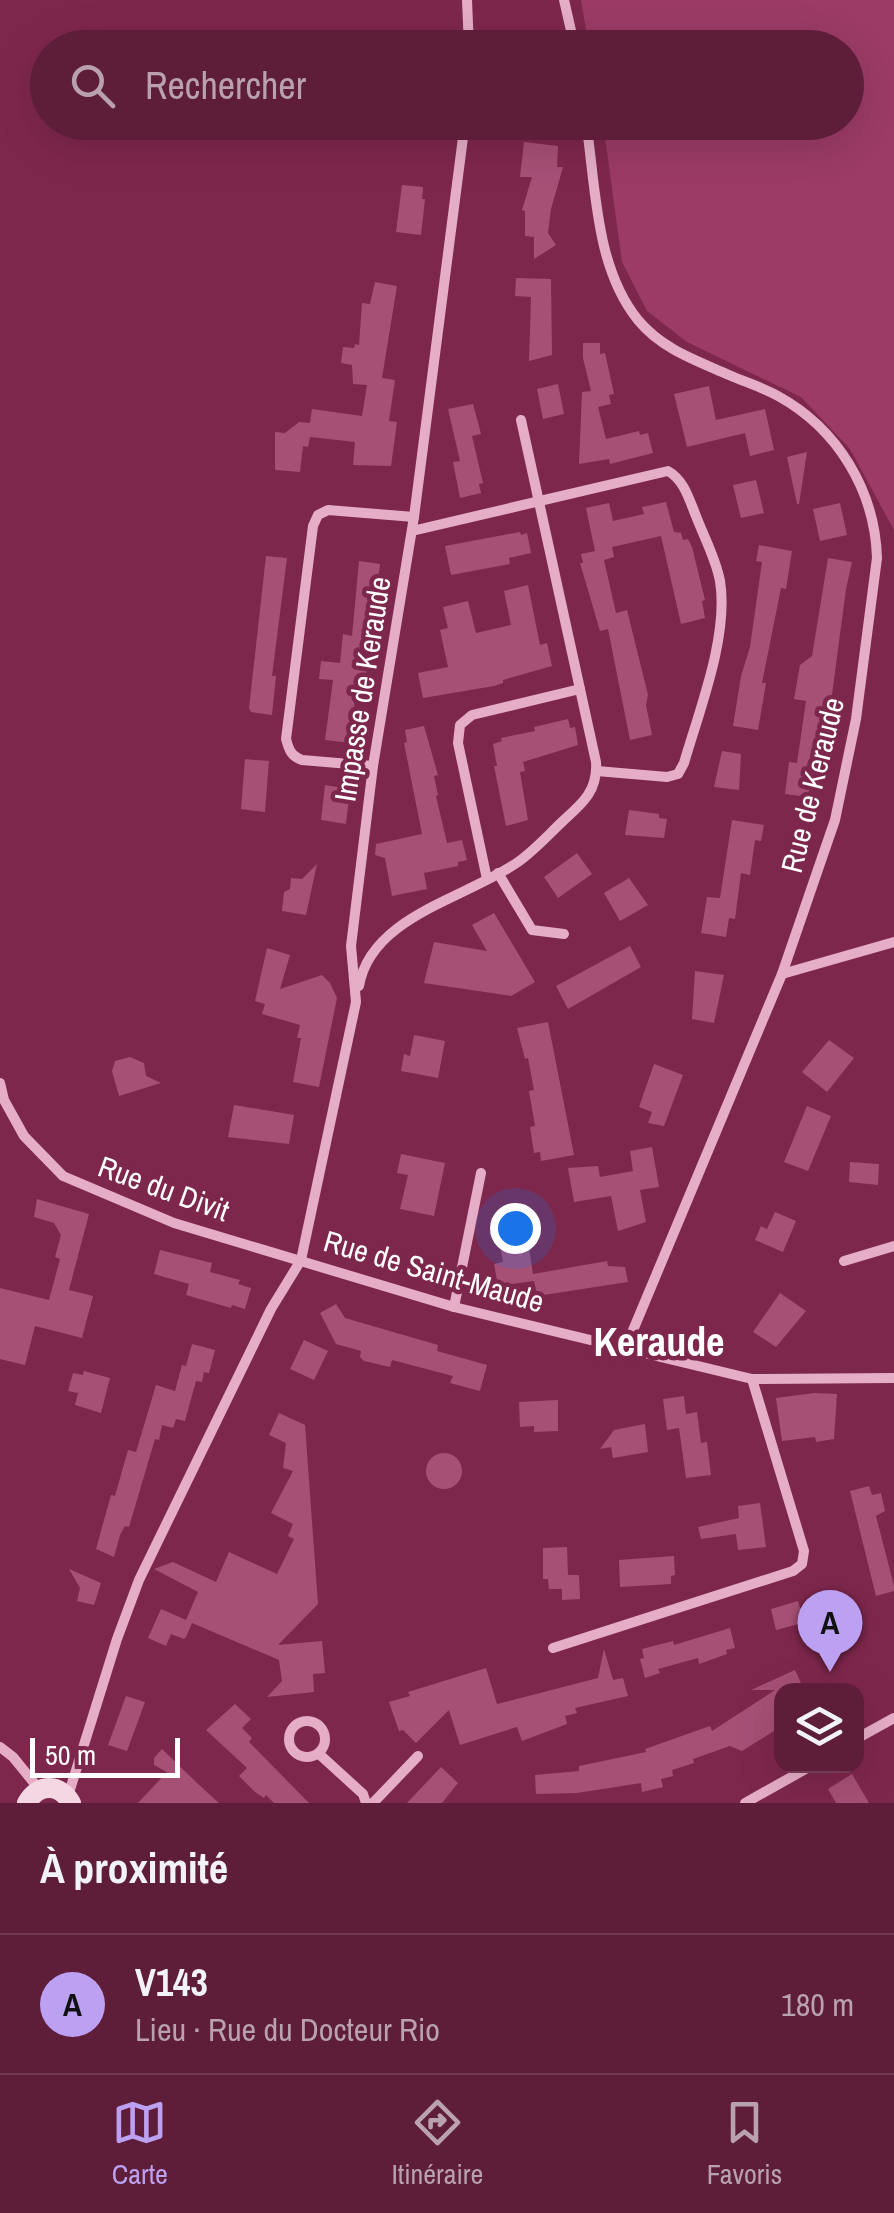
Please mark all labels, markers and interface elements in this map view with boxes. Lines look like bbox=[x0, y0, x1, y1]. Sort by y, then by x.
search box bbox=[30, 30, 864, 140]
icon: search bbox=[65, 58, 120, 113]
text: Rechercher bbox=[145, 60, 306, 111]
street label: Impasse de Keraude bbox=[324, 574, 400, 804]
street label: Rue de Keraude bbox=[771, 693, 853, 877]
street label: Rue du Divit bbox=[93, 1146, 235, 1230]
your location bbox=[490, 1203, 541, 1254]
street label: Rue de Saint-Maude bbox=[319, 1220, 549, 1322]
district label: Keraude bbox=[593, 1315, 725, 1368]
pin: A bbox=[798, 1590, 862, 1672]
map controls bbox=[774, 1683, 864, 1773]
button: layers bbox=[774, 1683, 864, 1773]
scale bar bbox=[30, 1733, 180, 1778]
text: 50 m bbox=[45, 1736, 96, 1774]
text: À proximité bbox=[40, 1840, 228, 1896]
text: V143 bbox=[135, 1957, 208, 2008]
text: A bbox=[63, 1983, 82, 2026]
text: 180 m bbox=[781, 1983, 854, 2026]
text: Lieu · Rue du Docteur Rio bbox=[135, 2008, 440, 2051]
tab: Carte bbox=[112, 2095, 168, 2193]
tab: Itinéraire bbox=[391, 2095, 483, 2193]
tab: Favoris bbox=[707, 2095, 782, 2193]

